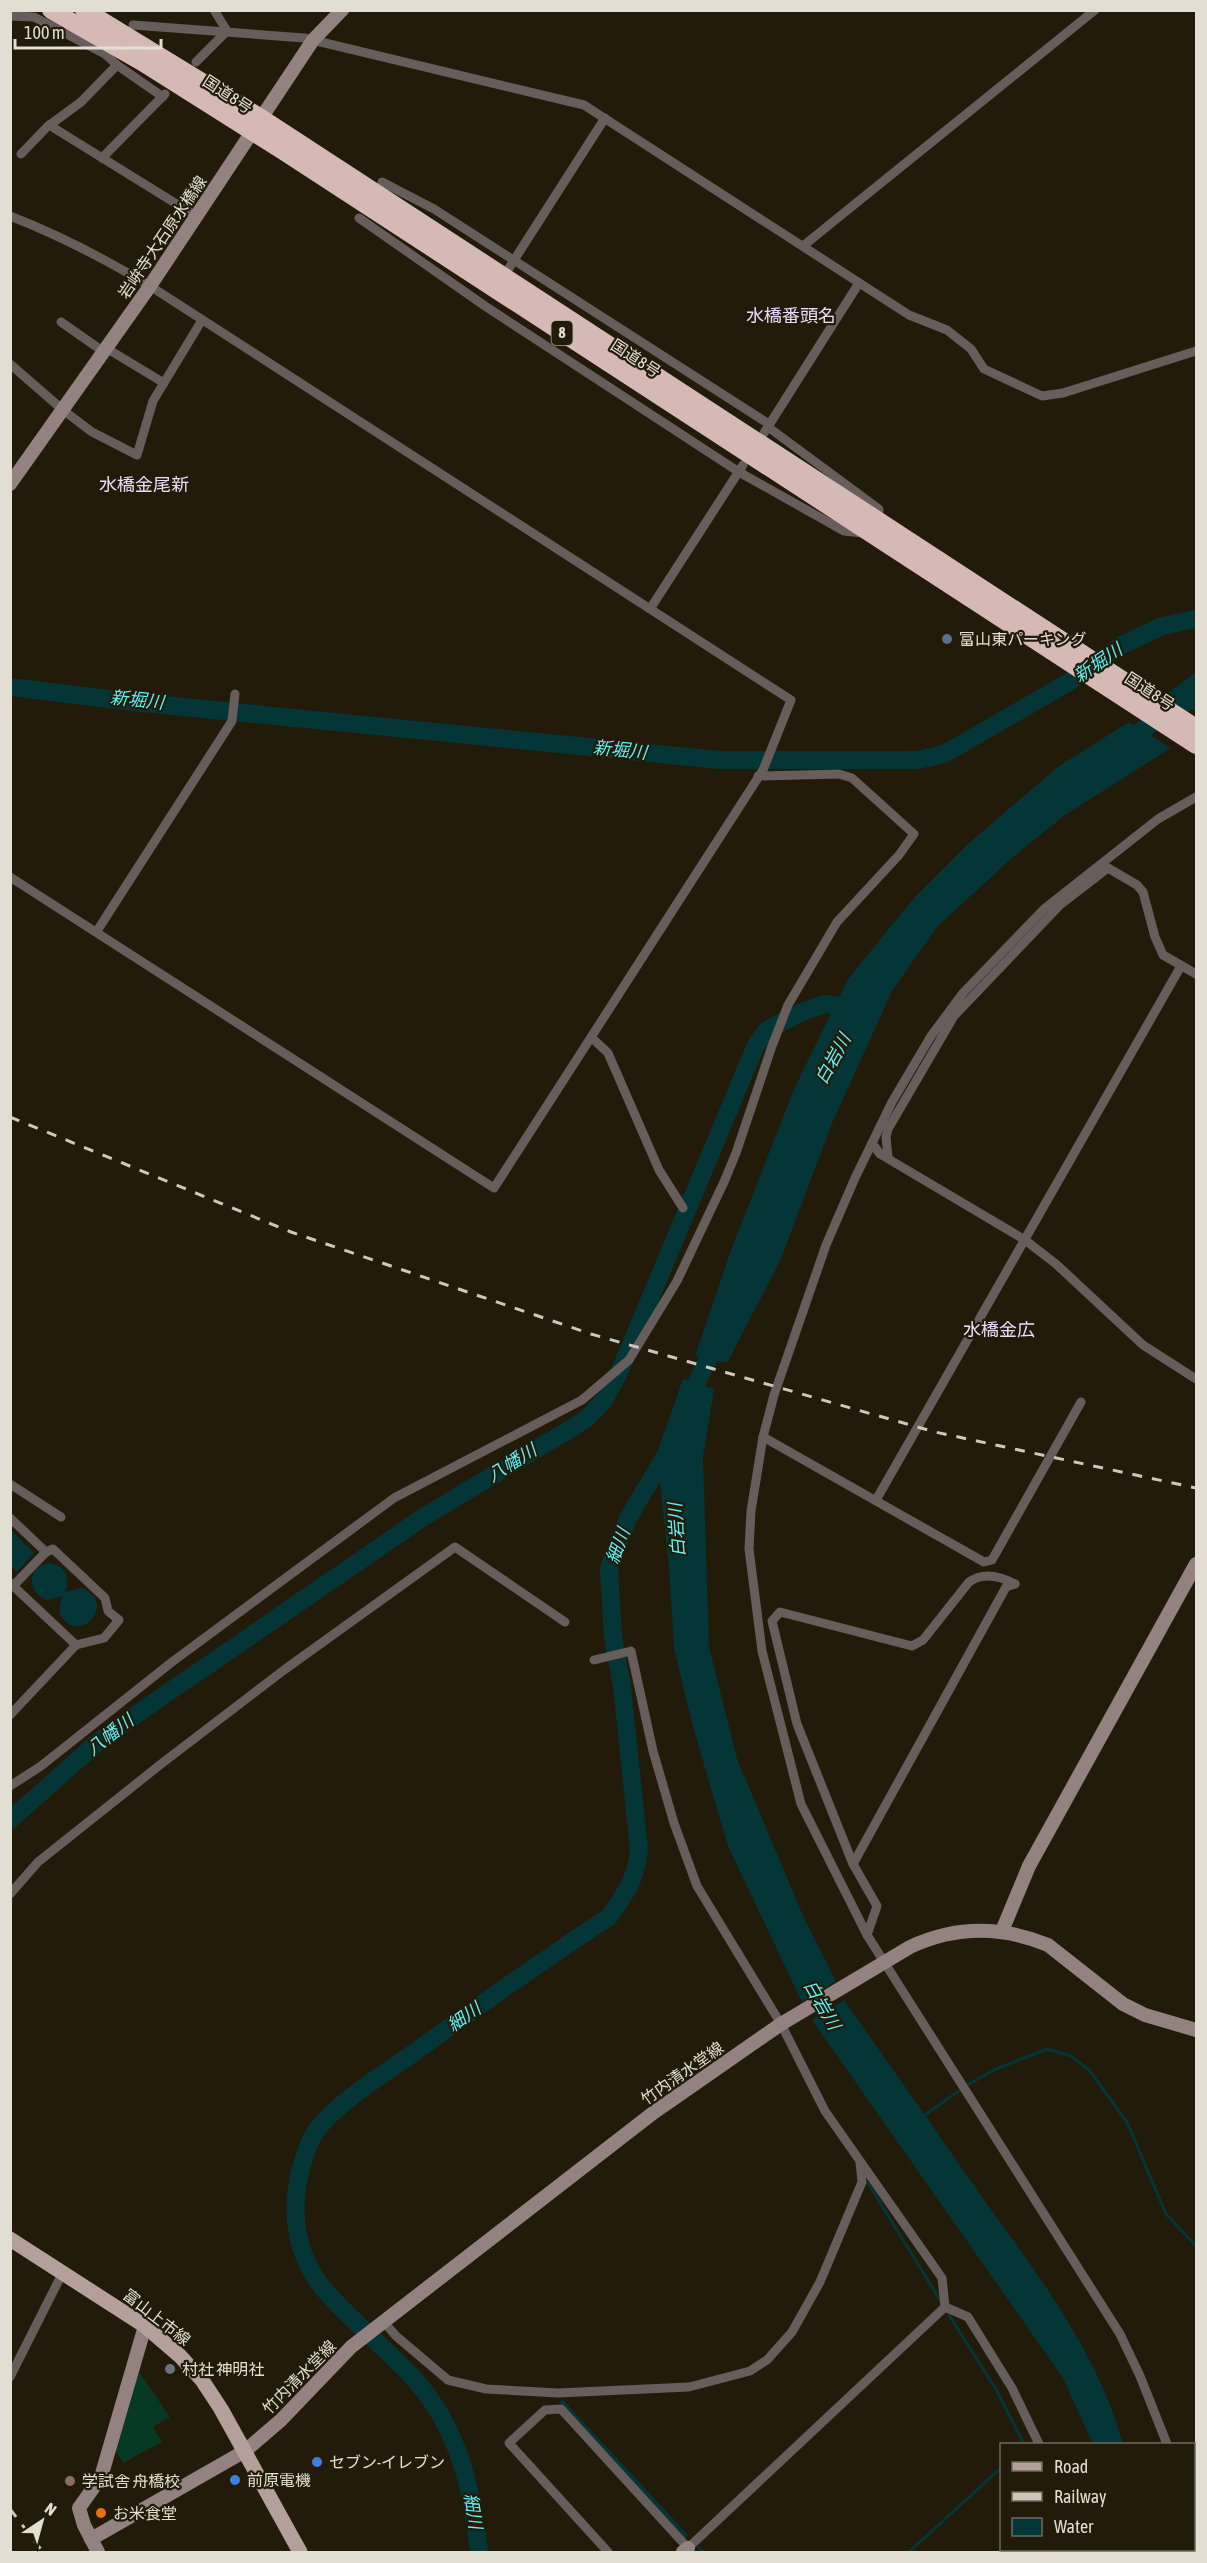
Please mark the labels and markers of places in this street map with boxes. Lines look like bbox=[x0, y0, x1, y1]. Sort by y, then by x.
place label: 富山東パーキング bbox=[959, 630, 1087, 648]
marker: 富山東パーキング bbox=[940, 632, 954, 646]
place label: 村社 神明社 bbox=[182, 2360, 264, 2378]
marker: 村社 神明社 bbox=[163, 2362, 177, 2376]
place label: セブン-イレブン bbox=[329, 2453, 445, 2471]
marker: セブン-イレブン bbox=[310, 2455, 324, 2469]
place label: 前原電機 bbox=[247, 2471, 311, 2489]
place label: 学試舎 舟橋校 bbox=[82, 2472, 180, 2490]
marker: 前原電機 bbox=[228, 2473, 242, 2487]
marker: 学試舎 舟橋校 bbox=[63, 2474, 77, 2488]
place label: お米食堂 bbox=[113, 2504, 177, 2522]
marker: お米食堂 bbox=[94, 2506, 108, 2520]

